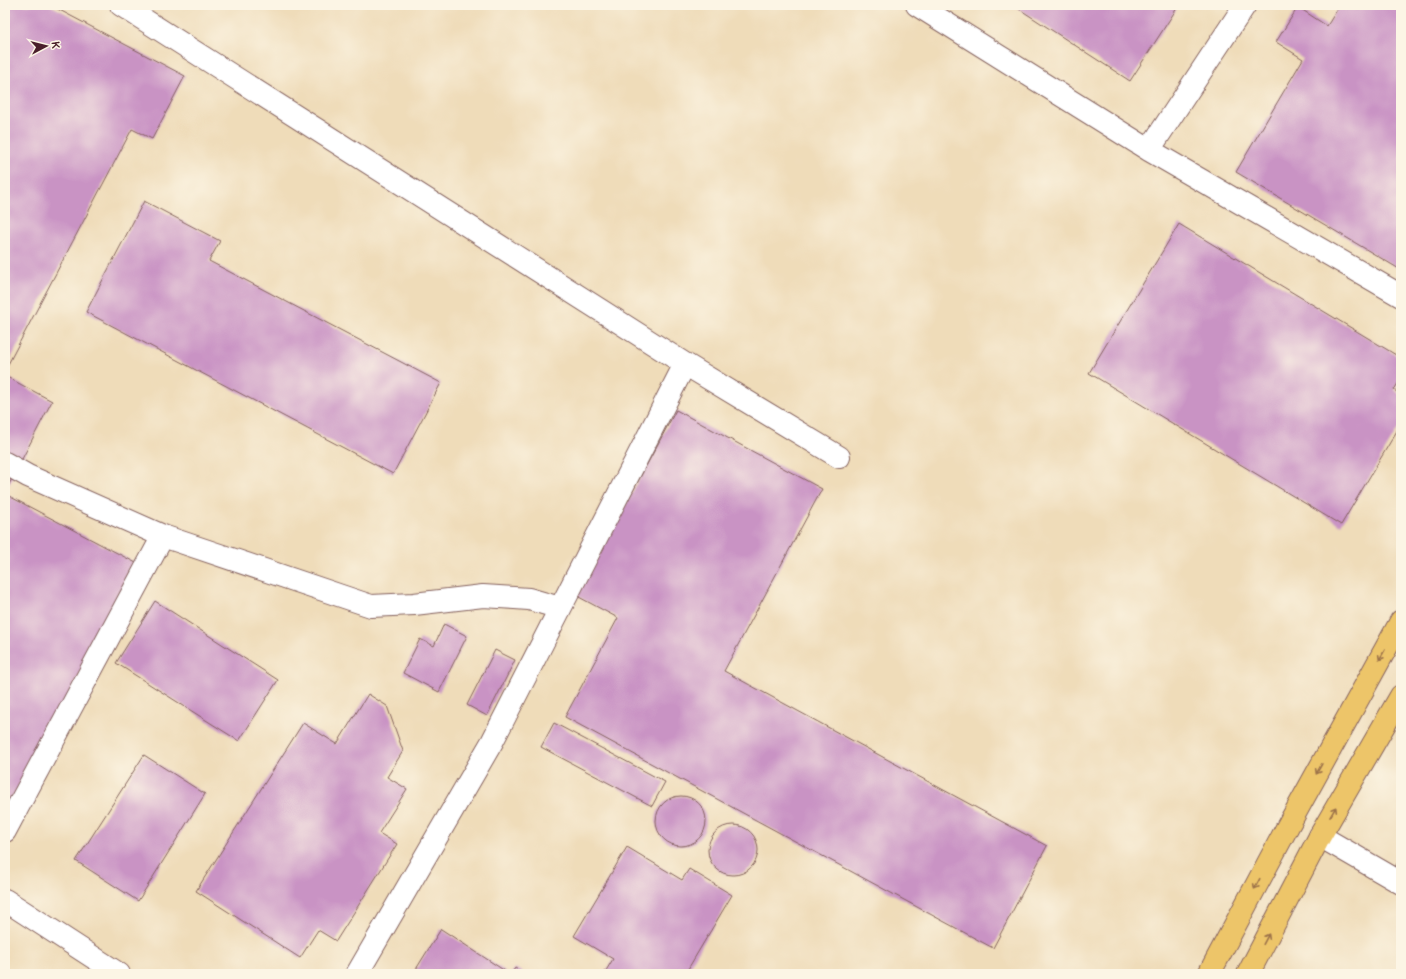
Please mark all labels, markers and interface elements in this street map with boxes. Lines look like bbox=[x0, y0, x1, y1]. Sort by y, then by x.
north arrow bbox=[26, 26, 66, 66]
text: K bbox=[49, 41, 62, 49]
one-way arrow bbox=[1378, 649, 1386, 661]
one-way arrow bbox=[1315, 763, 1323, 775]
one-way arrow bbox=[1330, 806, 1338, 818]
one-way arrow bbox=[1253, 877, 1261, 889]
one-way arrow bbox=[1263, 934, 1270, 946]

